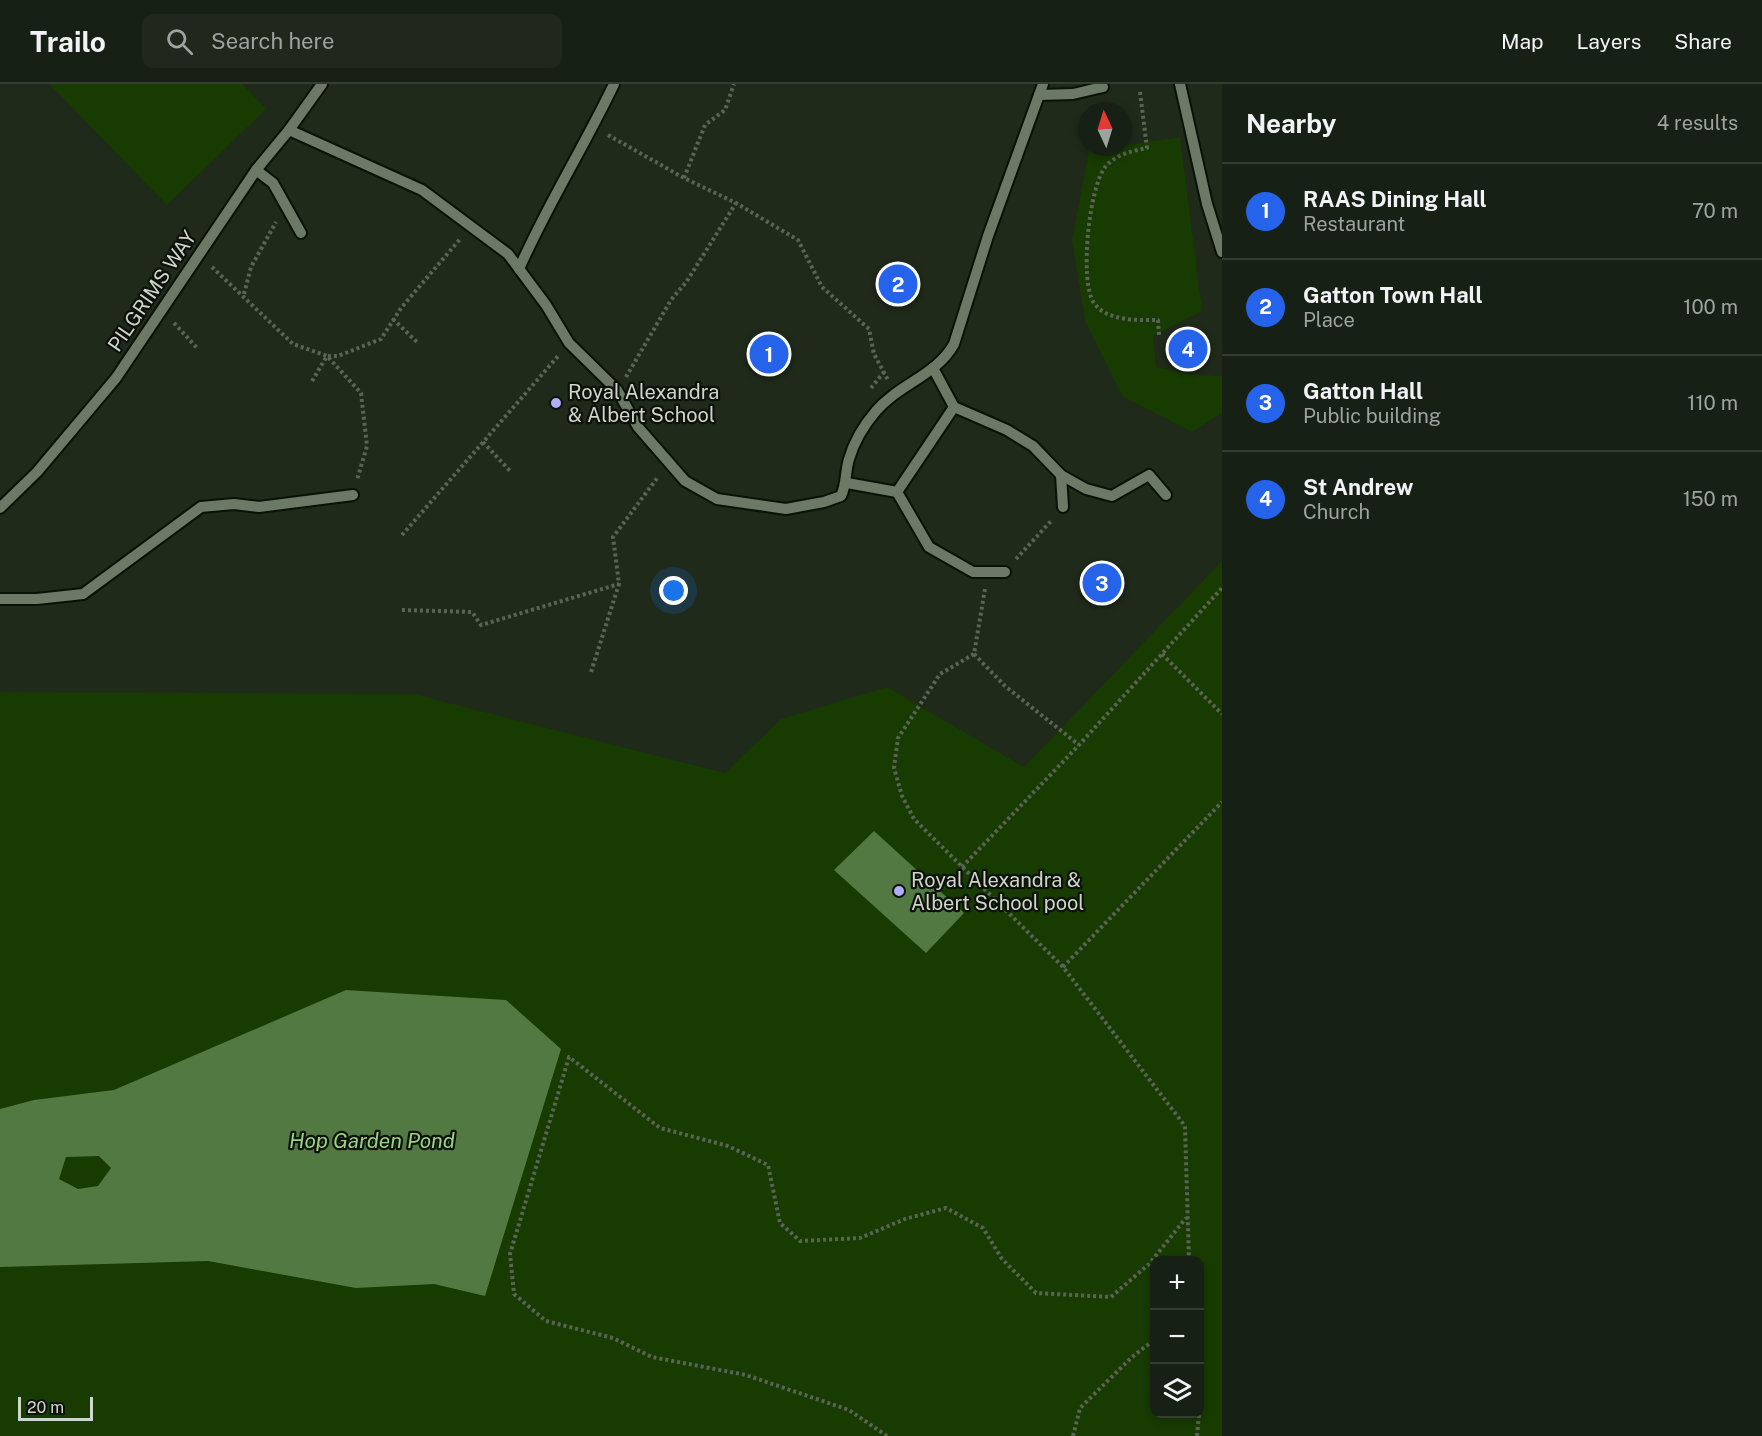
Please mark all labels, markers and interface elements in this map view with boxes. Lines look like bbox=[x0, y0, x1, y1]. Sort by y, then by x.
search box bbox=[142, 14, 562, 68]
text: Trailo bbox=[30, 25, 106, 58]
icon: search bbox=[163, 25, 196, 58]
text: Search here bbox=[211, 28, 334, 54]
text: Map bbox=[1501, 29, 1544, 54]
text: Layers bbox=[1577, 29, 1641, 54]
text: Share bbox=[1674, 29, 1732, 54]
north arrow bbox=[1078, 102, 1132, 156]
text: Nearby bbox=[1246, 108, 1336, 139]
text: 4 results bbox=[1657, 111, 1738, 135]
text: RAAS Dining Hall bbox=[1303, 186, 1487, 212]
text: 1 bbox=[1261, 199, 1270, 223]
text: 70 m bbox=[1692, 199, 1738, 223]
text: Restaurant bbox=[1303, 212, 1405, 236]
street label: PILGRIMS WAY bbox=[103, 226, 201, 356]
pin: 2 bbox=[878, 262, 918, 306]
text: Gatton Town Hall bbox=[1303, 282, 1483, 308]
text: 2 bbox=[1259, 295, 1272, 319]
text: 100 m bbox=[1683, 295, 1738, 319]
text: Place bbox=[1303, 308, 1355, 332]
pin: 4 bbox=[1168, 326, 1208, 372]
pin: 1 bbox=[750, 332, 788, 376]
text: Gatton Hall bbox=[1303, 378, 1423, 404]
place label: Royal Alexandra & Albert School bbox=[568, 380, 719, 427]
text: 3 bbox=[1259, 391, 1272, 415]
text: 110 m bbox=[1687, 391, 1738, 415]
marker: Royal Alexandra & Albert School bbox=[549, 396, 563, 410]
text: Public building bbox=[1303, 404, 1441, 428]
text: St Andrew bbox=[1303, 474, 1413, 500]
text: 4 bbox=[1259, 487, 1272, 511]
text: 150 m bbox=[1683, 487, 1738, 511]
text: Church bbox=[1303, 500, 1370, 524]
pin: 3 bbox=[1082, 560, 1122, 606]
your location bbox=[659, 576, 688, 605]
place label: Royal Alexandra & Albert School pool bbox=[911, 868, 1084, 915]
marker: Royal Alexandra & Albert School pool bbox=[892, 884, 906, 898]
water label: Hop Garden Pond bbox=[289, 1128, 455, 1153]
map controls bbox=[1150, 1256, 1204, 1418]
button: + bbox=[1150, 1256, 1204, 1310]
button: − bbox=[1150, 1310, 1204, 1364]
button: layers bbox=[1150, 1364, 1204, 1418]
scale bar bbox=[18, 1394, 93, 1422]
text: 20 m bbox=[27, 1398, 64, 1417]

